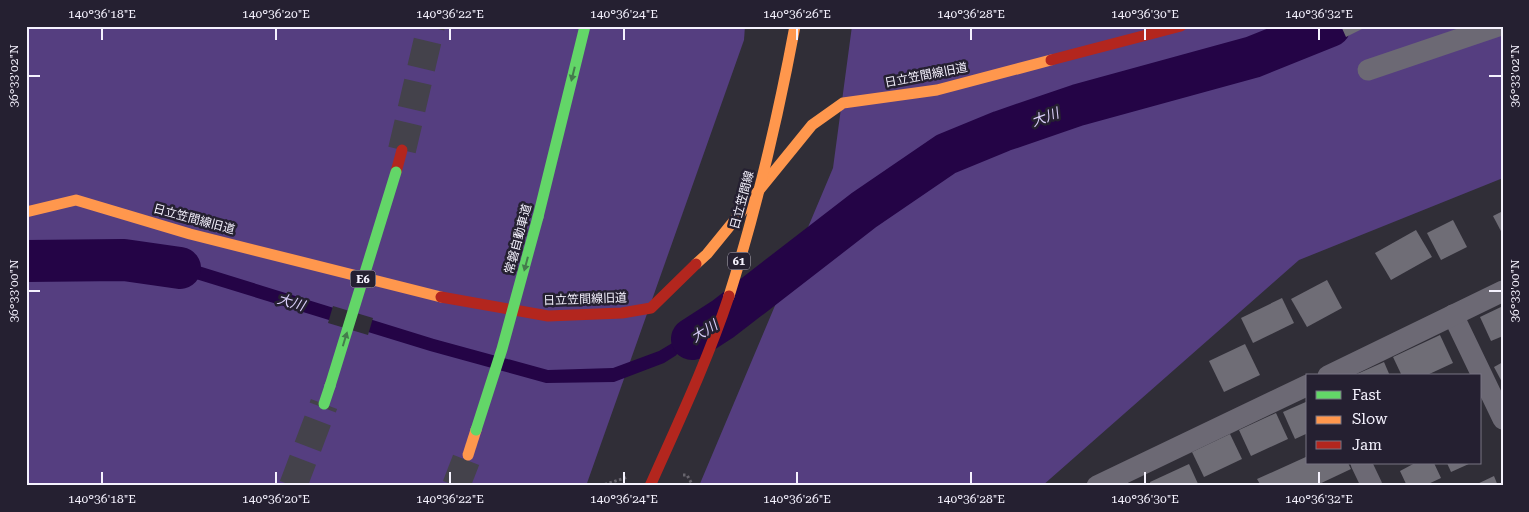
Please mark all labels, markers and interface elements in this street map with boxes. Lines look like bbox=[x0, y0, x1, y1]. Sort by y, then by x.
text: 140°36'18"E bbox=[68, 7, 136, 21]
text: 140°36'20"E bbox=[242, 7, 310, 21]
text: 140°36'22"E bbox=[416, 7, 484, 21]
text: 140°36'24"E bbox=[590, 7, 658, 21]
text: 140°36'26"E bbox=[763, 7, 831, 21]
text: 140°36'28"E bbox=[937, 7, 1005, 21]
text: 140°36'30"E bbox=[1111, 7, 1179, 21]
text: 140°36'32"E bbox=[1285, 7, 1353, 21]
text: 36°33'02"N bbox=[7, 44, 21, 108]
text: 36°33'02"N bbox=[1508, 44, 1522, 108]
street label: 日立笠間線旧道 bbox=[883, 60, 969, 90]
one-way arrow bbox=[569, 66, 577, 81]
water label: 大川 bbox=[1029, 104, 1063, 129]
street label: 日立笠間線 bbox=[727, 169, 757, 231]
street label: 日立笠間線旧道 bbox=[152, 201, 236, 237]
street label: 常磐自動車道 bbox=[502, 202, 534, 276]
road number: 61 bbox=[728, 252, 750, 270]
one-way arrow bbox=[522, 256, 530, 271]
text: 36°33'00"N bbox=[7, 259, 21, 323]
text: 36°33'00"N bbox=[1508, 259, 1522, 323]
road number: E6 bbox=[350, 270, 376, 288]
water label: 大川 bbox=[275, 290, 309, 314]
street label: 日立笠間線旧道 bbox=[543, 291, 627, 307]
water label: 大川 bbox=[688, 316, 722, 345]
one-way arrow bbox=[341, 331, 349, 346]
legend bbox=[1306, 374, 1482, 464]
text: Fast bbox=[1352, 386, 1382, 404]
text: Slow bbox=[1352, 410, 1388, 428]
text: Jam bbox=[1352, 436, 1382, 454]
text: 140°36'18"E bbox=[68, 492, 136, 506]
text: 140°36'20"E bbox=[242, 492, 310, 506]
text: 140°36'22"E bbox=[416, 492, 484, 506]
text: 140°36'24"E bbox=[590, 492, 658, 506]
text: 140°36'26"E bbox=[763, 492, 831, 506]
text: 140°36'28"E bbox=[937, 492, 1005, 506]
text: 140°36'30"E bbox=[1111, 492, 1179, 506]
text: 140°36'32"E bbox=[1285, 492, 1353, 506]

